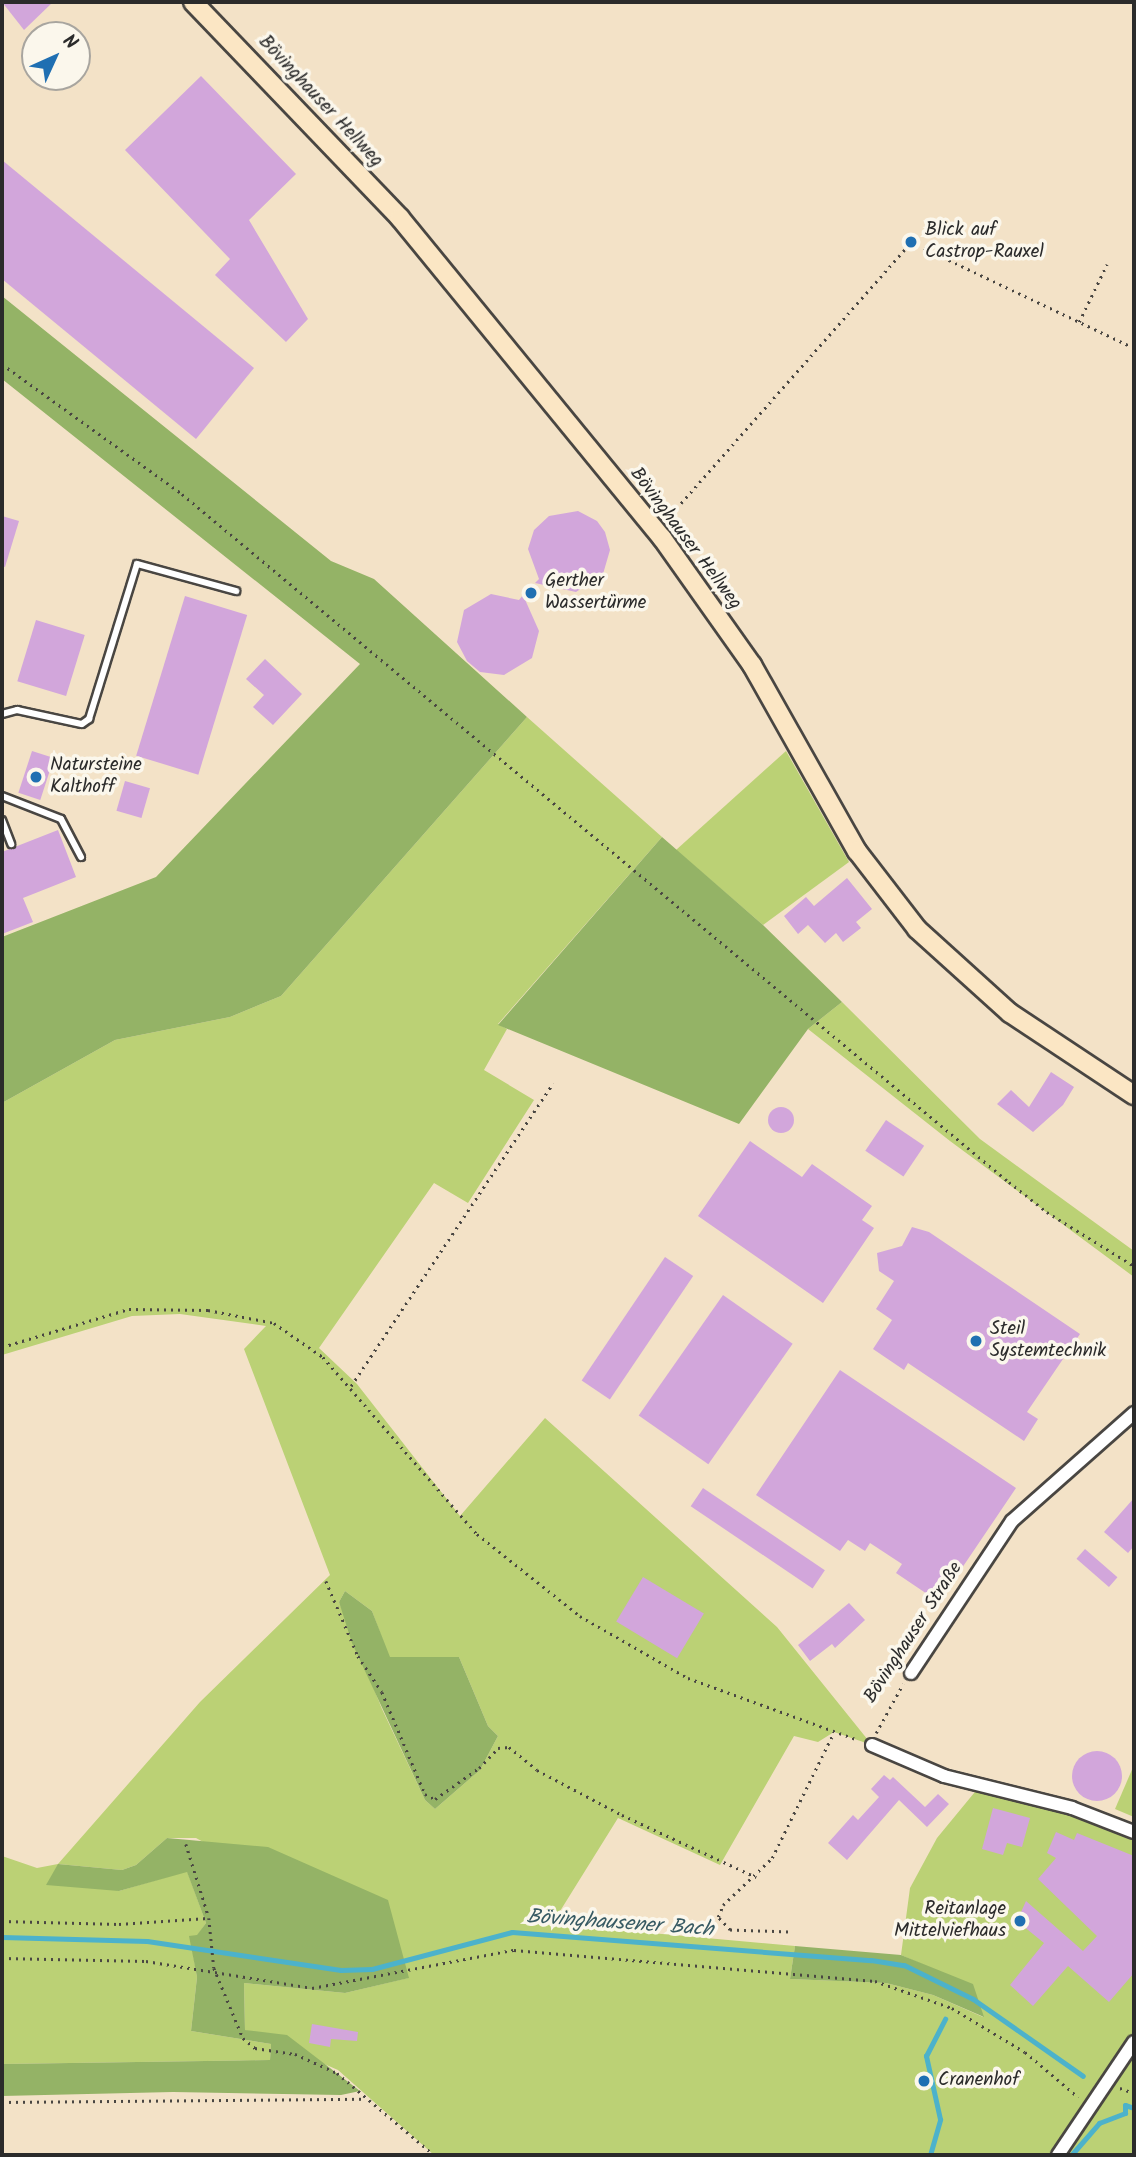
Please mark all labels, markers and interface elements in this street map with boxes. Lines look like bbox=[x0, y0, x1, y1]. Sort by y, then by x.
north arrow bbox=[21, 21, 91, 91]
text: N bbox=[55, 28, 84, 57]
street label: Bövinghauser Hellweg bbox=[253, 31, 387, 173]
place label: Blick auf Castrop-Rauxel bbox=[925, 220, 1044, 264]
marker: Blick auf Castrop-Rauxel bbox=[903, 234, 919, 250]
street label: Bövinghauser Hellweg bbox=[624, 463, 746, 615]
place label: Gerther Wassertürme bbox=[545, 571, 646, 615]
marker: Gerther Wassertürme bbox=[523, 585, 539, 601]
place label: Natursteine Kalthoff bbox=[50, 755, 142, 799]
marker: Natursteine Kalthoff bbox=[28, 769, 44, 785]
place label: Steil Systemtechnik bbox=[990, 1319, 1106, 1363]
marker: Steil Systemtechnik bbox=[968, 1333, 984, 1349]
street label: Bövinghauser Straße bbox=[860, 1558, 968, 1708]
place label: Reitanlage Mittelviefhaus bbox=[894, 1899, 1006, 1943]
water label: Bövinghausener Bach bbox=[526, 1905, 714, 1943]
marker: Reitanlage Mittelviefhaus bbox=[1012, 1913, 1028, 1929]
place label: Cranenhof bbox=[938, 2070, 1019, 2092]
marker: Cranenhof bbox=[916, 2073, 932, 2089]

